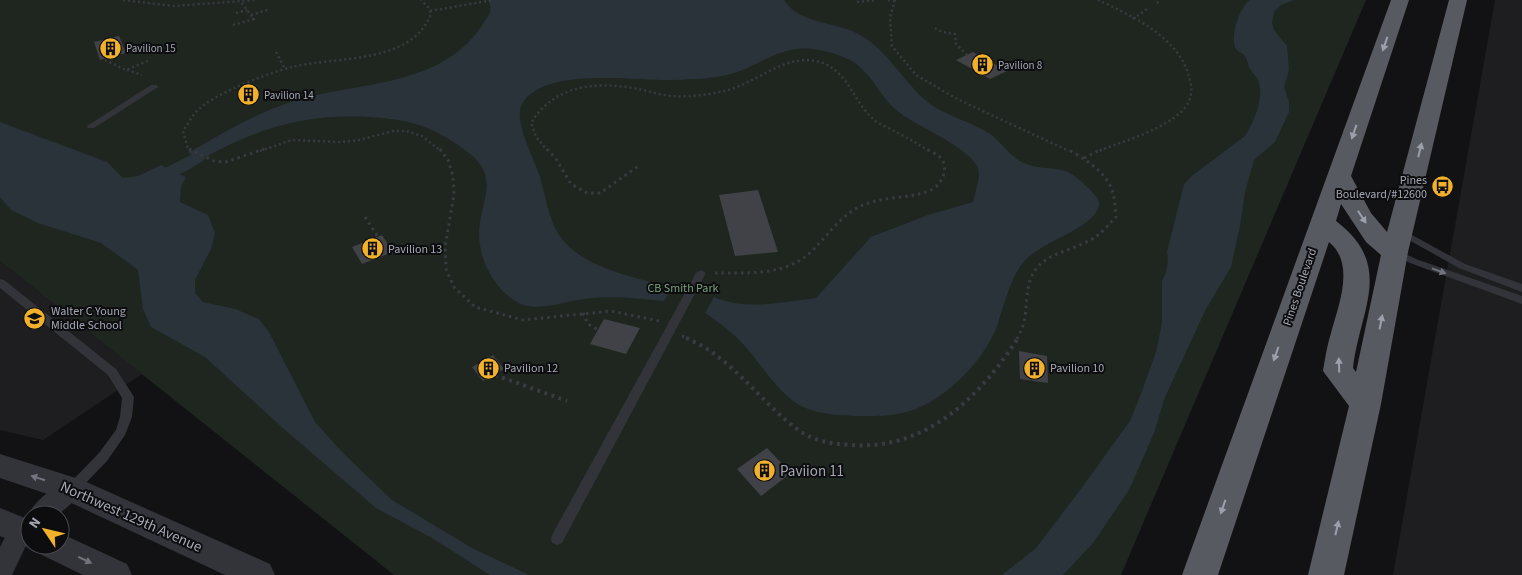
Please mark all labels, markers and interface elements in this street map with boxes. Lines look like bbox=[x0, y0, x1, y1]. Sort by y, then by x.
building icon: Pavilion 15 bbox=[98, 36, 122, 60]
one-way arrow bbox=[1381, 37, 1389, 52]
place label: Pavilion 15 bbox=[126, 41, 176, 56]
building icon: Pavilion 8 bbox=[970, 53, 994, 77]
place label: Pavilion 8 bbox=[998, 58, 1043, 73]
building icon: Pavilion 14 bbox=[236, 83, 260, 107]
place label: Pavilion 14 bbox=[264, 88, 314, 103]
one-way arrow bbox=[1350, 125, 1358, 140]
one-way arrow bbox=[1416, 142, 1424, 157]
place label: Pines Boulevard/#12600 bbox=[1336, 172, 1427, 203]
bus stop icon: Pines Boulevard/#12600 bbox=[1431, 175, 1455, 199]
one-way arrow bbox=[1357, 211, 1366, 224]
building icon: Pavilion 13 bbox=[360, 237, 384, 261]
place label: Pavilion 13 bbox=[388, 241, 442, 258]
street label: Pines Boulevard bbox=[1279, 246, 1321, 328]
one-way arrow bbox=[1432, 268, 1447, 275]
park label: CB Smith Park bbox=[647, 280, 719, 297]
place label: Walter C Young Middle School bbox=[51, 303, 126, 334]
school or university icon: Walter C Young Middle School bbox=[23, 306, 47, 330]
one-way arrow bbox=[1377, 314, 1385, 329]
one-way arrow bbox=[1272, 346, 1280, 361]
building icon: Pavilion 12 bbox=[476, 356, 500, 380]
building icon: Pavilion 10 bbox=[1022, 356, 1046, 380]
one-way arrow bbox=[1334, 356, 1342, 372]
place label: Pavilion 12 bbox=[504, 360, 558, 377]
place label: Pavilion 10 bbox=[1050, 360, 1104, 377]
building icon: Paviion 11 bbox=[752, 459, 776, 483]
place label: Paviion 11 bbox=[780, 461, 844, 482]
one-way arrow bbox=[30, 474, 45, 482]
street label: Northwest 129th Avenue bbox=[57, 476, 205, 558]
one-way arrow bbox=[1219, 500, 1227, 515]
north arrow bbox=[20, 505, 70, 555]
text: N bbox=[24, 514, 46, 533]
one-way arrow bbox=[1333, 520, 1341, 535]
one-way arrow bbox=[78, 556, 92, 564]

